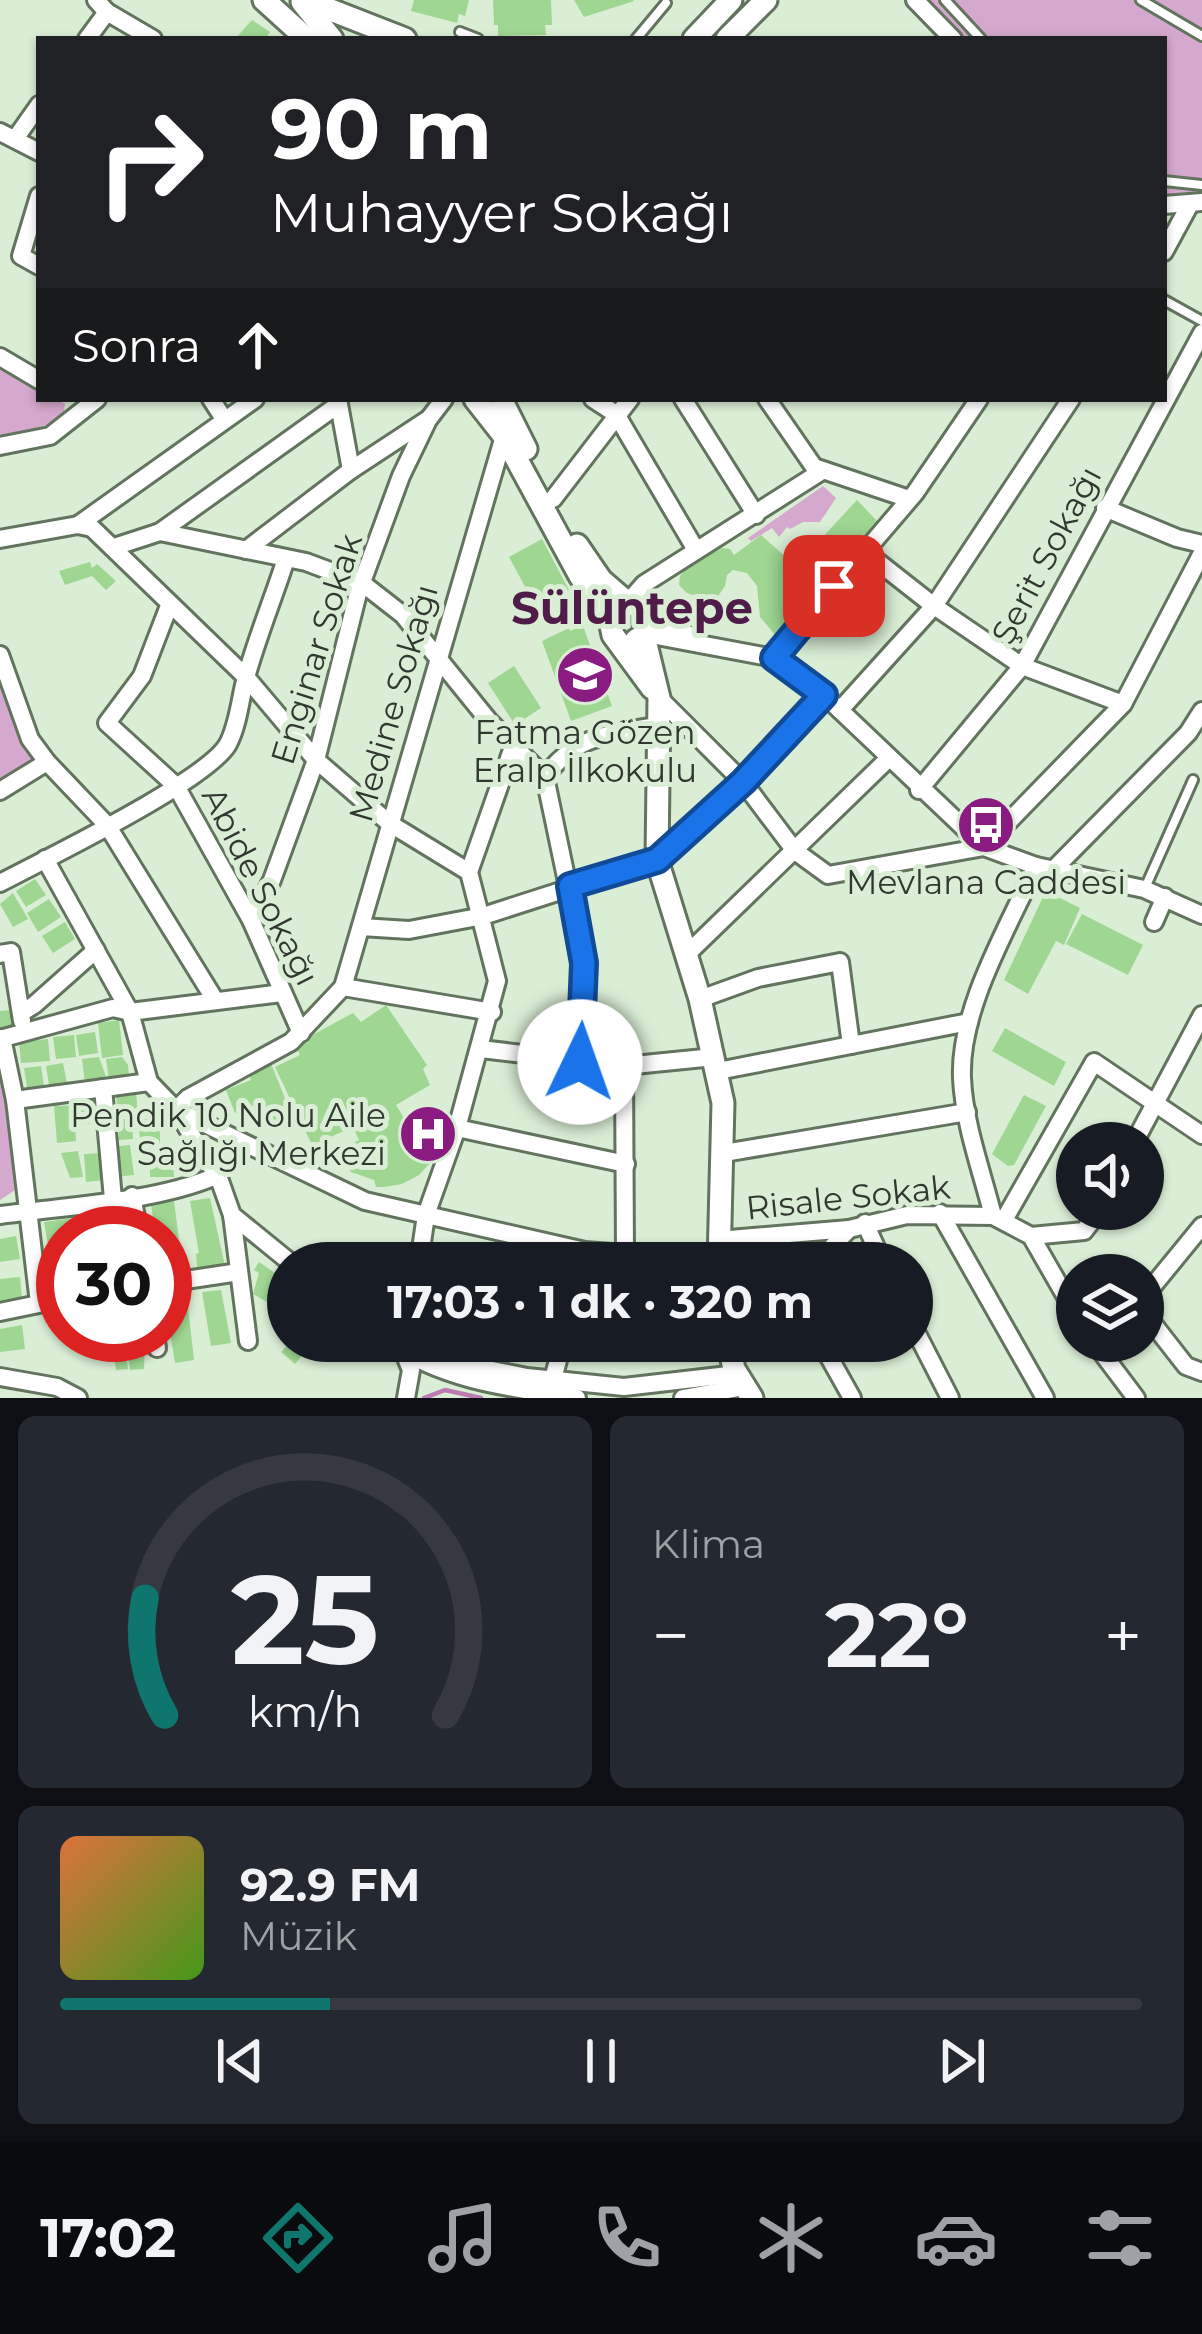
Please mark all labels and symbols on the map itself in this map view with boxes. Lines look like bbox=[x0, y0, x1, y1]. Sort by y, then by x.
street label: Şerit Sokağı bbox=[983, 459, 1109, 651]
street label: Enginar Sokak bbox=[262, 529, 370, 769]
pin bbox=[783, 535, 885, 637]
street label: Medine Sokağı bbox=[340, 580, 446, 826]
district label: Sülüntepe bbox=[511, 580, 753, 635]
school or university icon: Fatma Gözen Eralp İlkokulu bbox=[554, 644, 616, 706]
place label: Fatma Gözen Eralp İlkokulu bbox=[473, 712, 697, 790]
street label: Abide Sokağı bbox=[194, 780, 328, 992]
bus stop icon: Mevlana Caddesi bbox=[955, 794, 1017, 856]
place label: Mevlana Caddesi bbox=[846, 862, 1126, 902]
position arrow bbox=[517, 999, 643, 1125]
place label: Pendik 10 Nolu Aile Sağlığı Merkezi bbox=[70, 1095, 386, 1173]
hospital icon: Pendik 10 Nolu Aile Sağlığı Merkezi bbox=[397, 1103, 459, 1165]
street label: Risale Sokak bbox=[744, 1166, 952, 1228]
speed limit sign: 30 bbox=[36, 1206, 192, 1362]

